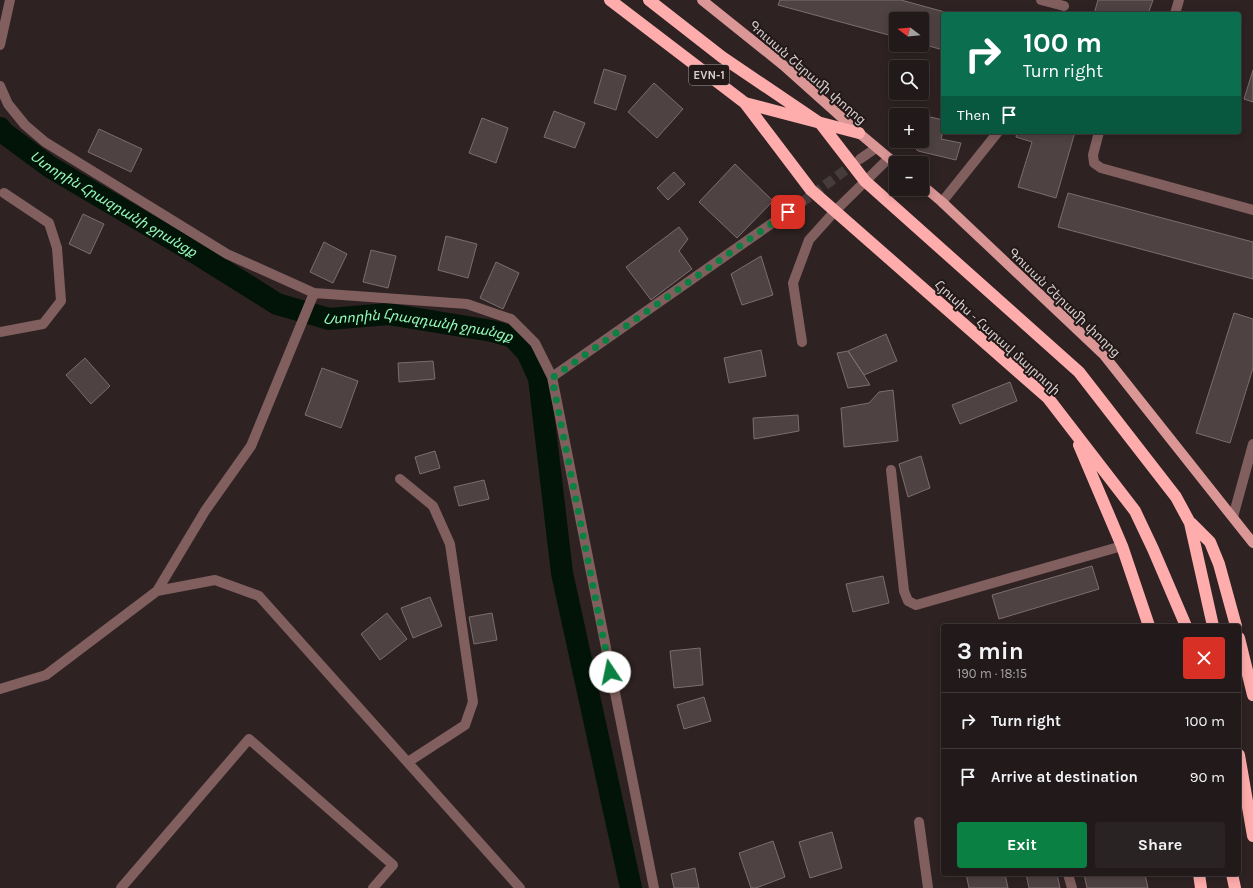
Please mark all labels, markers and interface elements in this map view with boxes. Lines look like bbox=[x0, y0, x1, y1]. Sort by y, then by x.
north arrow bbox=[889, 12, 929, 52]
map controls bbox=[889, 12, 929, 196]
street label: Գուսան Շերամի փողոց bbox=[746, 18, 869, 127]
text: 100 m bbox=[1023, 26, 1102, 59]
icon: right bbox=[957, 28, 1009, 80]
button: search bbox=[889, 60, 929, 100]
text: Turn right bbox=[1023, 60, 1103, 82]
road number: EVN-1 bbox=[689, 65, 729, 85]
icon: arrive bbox=[998, 104, 1020, 126]
text: Then bbox=[957, 106, 990, 124]
button: + bbox=[889, 108, 929, 148]
water label: Ստորին Հրազդանի ջրանցք bbox=[27, 147, 200, 261]
button: − bbox=[889, 156, 929, 196]
pin bbox=[771, 195, 805, 229]
icon: arrive bbox=[777, 201, 799, 223]
street label: Գուսան Շերամի փողոց bbox=[1006, 245, 1124, 360]
street label: Հյուսիս - Հարավ մայրուղի bbox=[932, 277, 1064, 398]
water label: Ստորին Հրազդանի ջրանցք bbox=[321, 306, 515, 346]
text: 3 min bbox=[957, 637, 1024, 665]
button: close bbox=[1183, 637, 1225, 679]
position arrow bbox=[589, 651, 631, 693]
text: 190 m · 18:15 bbox=[957, 666, 1027, 681]
icon: right bbox=[957, 710, 979, 732]
text: Turn right bbox=[991, 712, 1061, 730]
text: 100 m bbox=[1185, 712, 1225, 730]
icon: arrive bbox=[957, 766, 979, 788]
text: Arrive at destination bbox=[991, 768, 1138, 786]
text: 90 m bbox=[1190, 768, 1225, 786]
button: Exit bbox=[957, 822, 1087, 868]
button: Share bbox=[1095, 822, 1225, 868]

